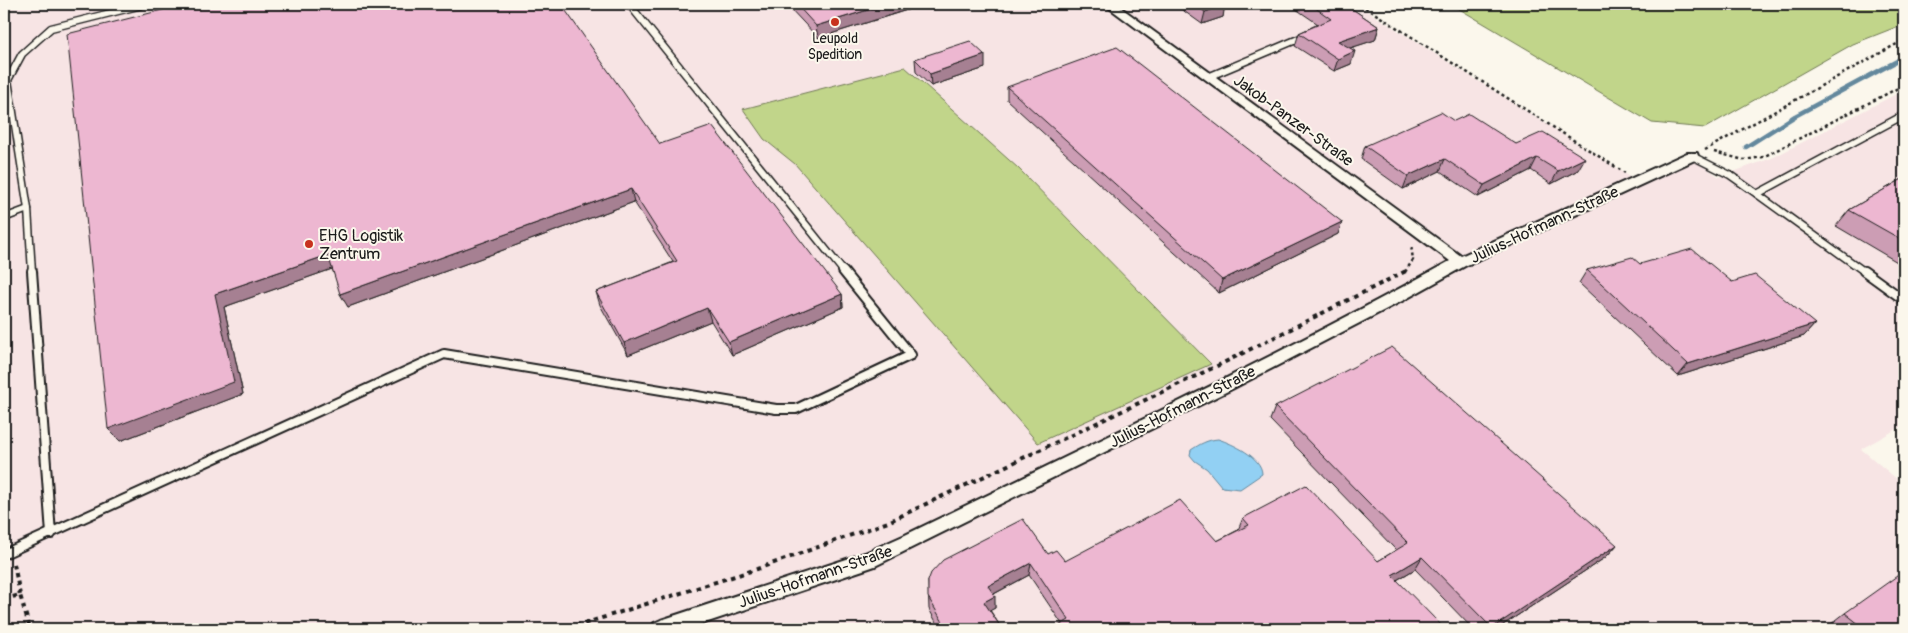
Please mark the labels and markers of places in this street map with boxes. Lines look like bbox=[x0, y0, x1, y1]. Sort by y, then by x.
marker: Leupold Spedition bbox=[829, 16, 841, 28]
place label: Leupold Spedition bbox=[808, 30, 862, 63]
place label: EHG Logistik Zentrum bbox=[319, 226, 403, 264]
marker: EHG Logistik Zentrum bbox=[303, 238, 315, 250]

